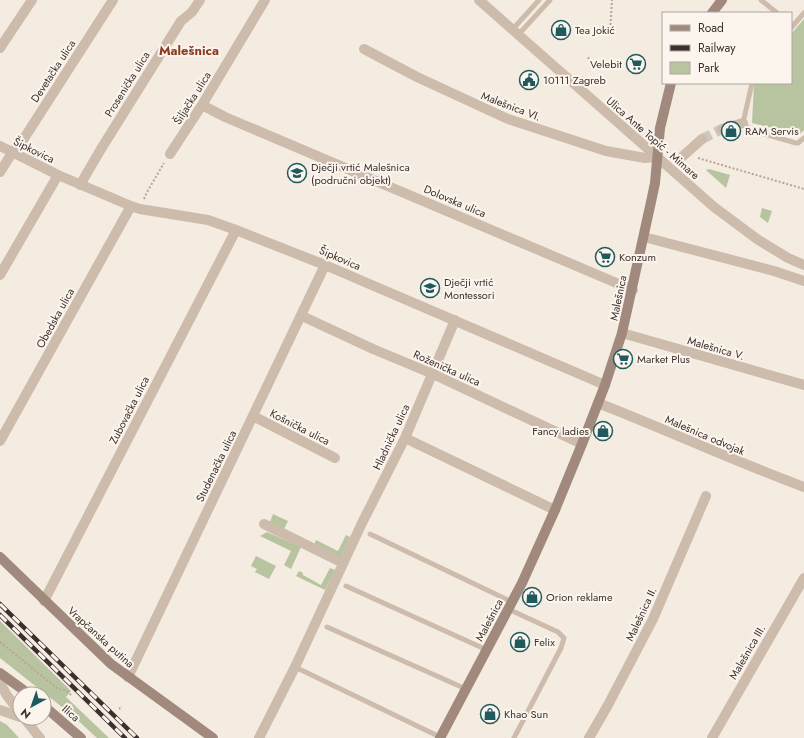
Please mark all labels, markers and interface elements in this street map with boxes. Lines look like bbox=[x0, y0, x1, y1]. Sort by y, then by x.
legend bbox=[662, 12, 792, 84]
shop icon: Tea Jokić bbox=[550, 19, 572, 41]
text: Road bbox=[698, 19, 724, 37]
place label: Tea Jokić bbox=[575, 22, 615, 38]
street label: Devetačka ulica bbox=[27, 37, 79, 105]
text: Railway bbox=[698, 39, 736, 57]
district label: Malešnica bbox=[159, 41, 219, 60]
street label: Prosenička ulica bbox=[100, 48, 154, 120]
supermarket icon: Velebit bbox=[625, 53, 647, 75]
place label: Velebit bbox=[590, 56, 622, 72]
text: Park bbox=[698, 59, 720, 77]
street label: Šiljačka ulica bbox=[169, 68, 215, 128]
public building icon: 10111 Zagreb bbox=[518, 69, 540, 91]
place label: 10111 Zagreb bbox=[543, 72, 606, 88]
street label: Malešnica VI. bbox=[479, 87, 543, 125]
street label: Ulica Ante Topić - Mimare bbox=[603, 93, 703, 183]
shop icon: RAM Servis bbox=[720, 120, 742, 142]
place label: RAM Servis bbox=[745, 123, 799, 139]
street label: Šipkovica bbox=[11, 133, 57, 167]
place label: Dječji vrtić Malešnica (područni objekt) bbox=[311, 159, 410, 188]
school or university icon: Dječji vrtić Malešnica (područni objekt) bbox=[286, 162, 308, 184]
street label: Dolovska ulica bbox=[421, 181, 489, 221]
street label: Šipkovica bbox=[317, 242, 363, 274]
supermarket icon: Konzum bbox=[594, 246, 616, 268]
place label: Konzum bbox=[619, 249, 656, 265]
place label: Dječji vrtić Montessori bbox=[444, 274, 495, 303]
street label: Malešnica bbox=[605, 274, 631, 322]
school or university icon: Dječji vrtić Montessori bbox=[419, 277, 441, 299]
street label: Obedska ulica bbox=[32, 285, 78, 351]
street label: Malešnica V. bbox=[686, 332, 746, 364]
street label: Roženička ulica bbox=[411, 346, 483, 390]
supermarket icon: Market Plus bbox=[612, 348, 634, 370]
place label: Market Plus bbox=[637, 351, 691, 367]
street label: Zubovačka ulica bbox=[105, 373, 153, 447]
street label: Hladnička ulica bbox=[369, 401, 413, 473]
street label: Košnička ulica bbox=[267, 405, 333, 449]
street label: Malešnica odvojak bbox=[663, 411, 747, 459]
shop icon: Fancy ladies bbox=[592, 420, 614, 442]
place label: Fancy ladies bbox=[532, 423, 590, 439]
street label: Studenačka ulica bbox=[192, 428, 240, 504]
street label: Malešnica II. bbox=[621, 584, 661, 644]
shop icon: Orion reklame bbox=[521, 586, 543, 608]
place label: Orion reklame bbox=[546, 589, 613, 605]
street label: Malešnica bbox=[471, 596, 507, 644]
street label: Vrapčanska putina bbox=[64, 603, 138, 671]
street label: Malešnica III. bbox=[725, 622, 769, 682]
shop icon: Felix bbox=[509, 631, 531, 653]
place label: Felix bbox=[534, 634, 555, 650]
north arrow bbox=[12, 686, 52, 726]
street label: Ilica bbox=[59, 701, 83, 725]
shop icon: Khao Sun bbox=[479, 703, 501, 725]
text: N bbox=[17, 705, 34, 723]
place label: Khao Sun bbox=[504, 706, 548, 722]

